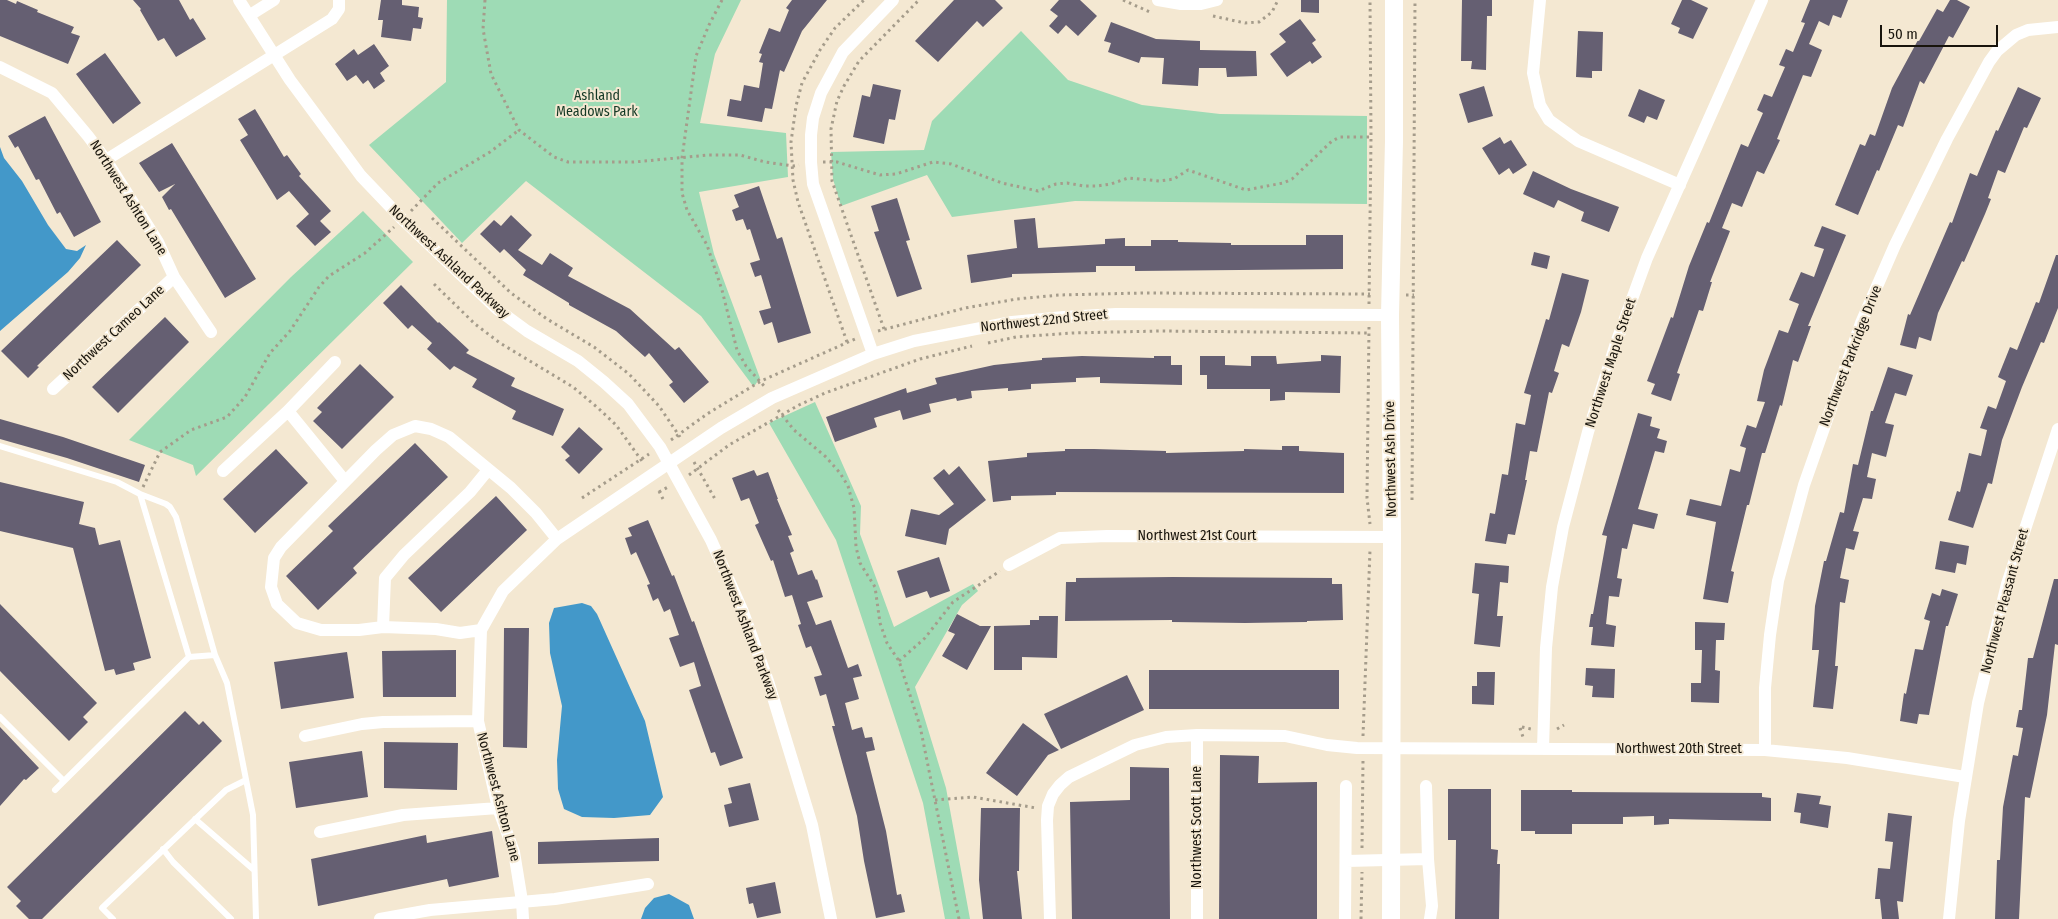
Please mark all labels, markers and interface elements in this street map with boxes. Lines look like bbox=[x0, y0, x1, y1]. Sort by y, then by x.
scale bar bbox=[1883, 15, 2000, 47]
text: 50 m bbox=[1888, 25, 1918, 43]
park label: Ashland Meadows Park bbox=[556, 88, 638, 120]
street label: Northwest Ashton Lane bbox=[86, 137, 170, 259]
street label: Northwest Ashland Parkway bbox=[385, 202, 513, 322]
street label: Northwest Cameo Lane bbox=[60, 282, 168, 384]
street label: Northwest Parkridge Drive bbox=[1816, 283, 1886, 429]
street label: Northwest Maple Street bbox=[1582, 296, 1640, 430]
street label: Northwest 22nd Street bbox=[980, 306, 1108, 336]
street label: Northwest Ash Drive bbox=[1382, 401, 1400, 517]
street label: Northwest Pleasant Street bbox=[1978, 527, 2032, 675]
street label: Northwest 21st Court bbox=[1138, 528, 1256, 544]
street label: Northwest Ashland Parkway bbox=[709, 548, 781, 702]
street label: Northwest Ashton Lane bbox=[473, 731, 523, 863]
street label: Northwest 20th Street bbox=[1616, 741, 1742, 757]
street label: Northwest Scott Lane bbox=[1189, 766, 1205, 888]

